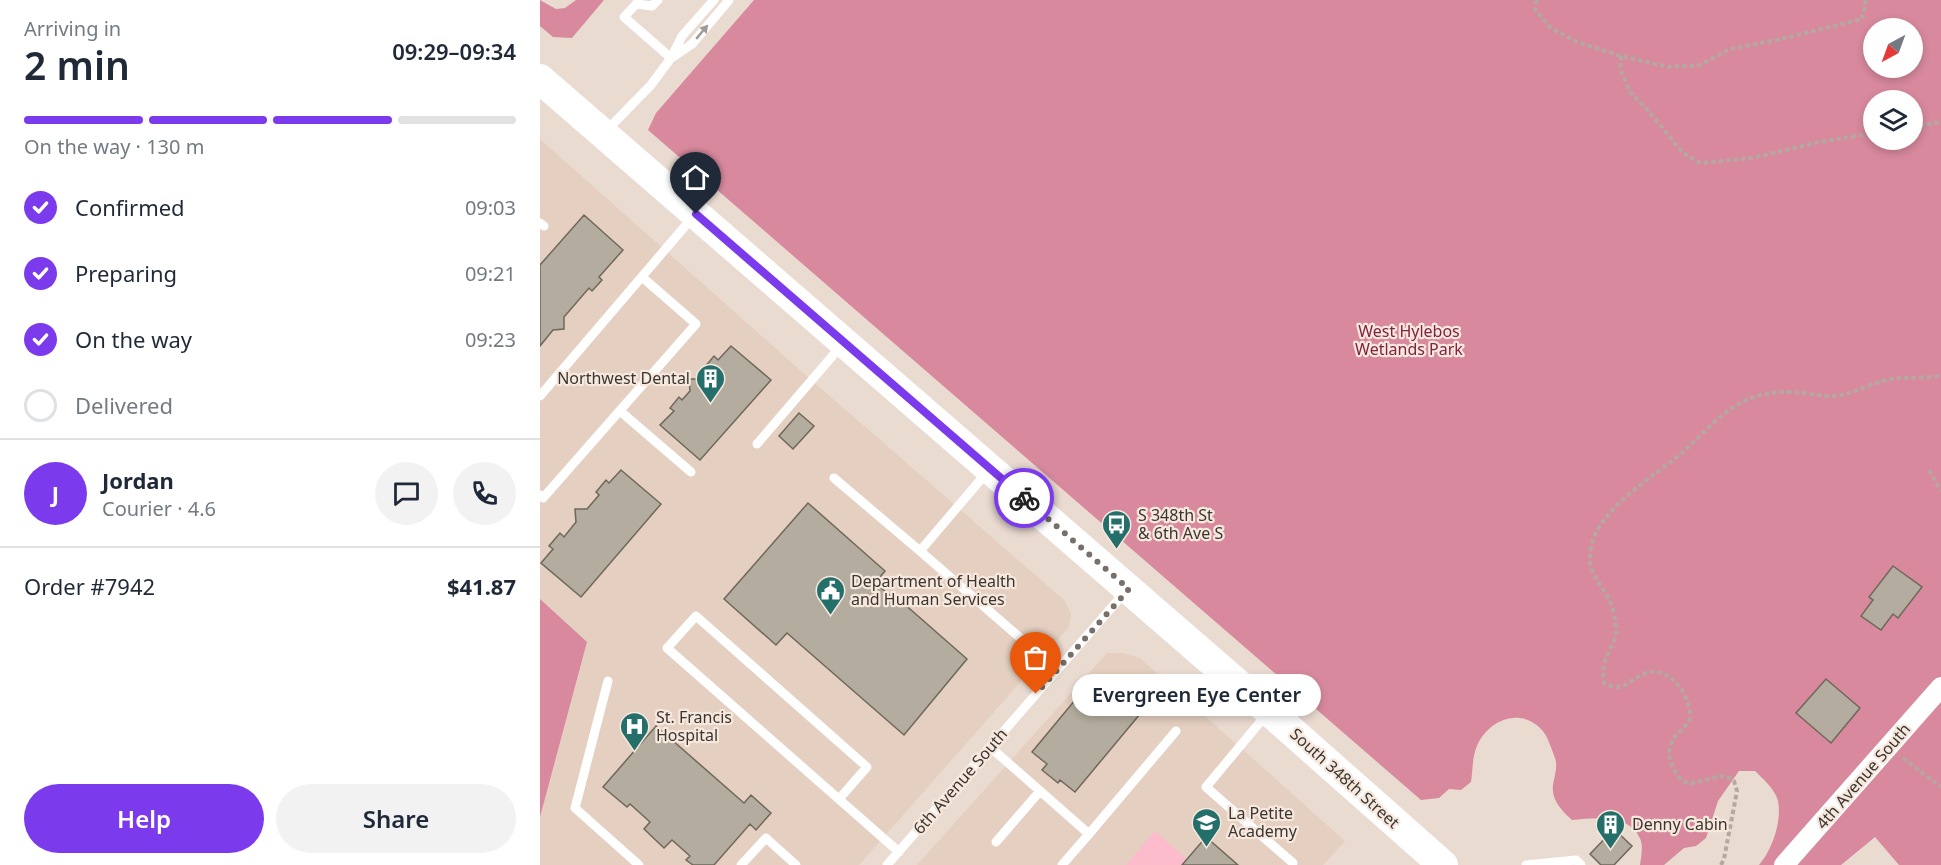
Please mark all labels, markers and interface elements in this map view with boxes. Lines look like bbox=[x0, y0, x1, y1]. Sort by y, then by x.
text: Arriving in bbox=[24, 15, 121, 42]
north arrow bbox=[1863, 18, 1923, 78]
map controls bbox=[1863, 18, 1923, 150]
one-way arrow bbox=[695, 25, 708, 40]
text: 09:29–09:34 bbox=[392, 36, 516, 66]
text: 2 min bbox=[24, 38, 130, 91]
button: layers bbox=[1863, 90, 1923, 150]
text: On the way · 130 m bbox=[24, 133, 204, 160]
pin bbox=[670, 152, 721, 214]
icon: home bbox=[679, 161, 712, 194]
icon: check bbox=[24, 191, 57, 224]
text: Confirmed bbox=[75, 192, 185, 222]
text: 09:03 bbox=[465, 194, 516, 221]
icon: check bbox=[24, 257, 57, 290]
text: Preparing bbox=[75, 258, 177, 288]
text: 09:21 bbox=[465, 260, 516, 287]
park label: West Hylebos Wetlands Park bbox=[1355, 320, 1463, 360]
icon: check bbox=[24, 323, 57, 356]
text: On the way bbox=[75, 324, 192, 354]
text: 09:23 bbox=[465, 326, 516, 353]
building icon: Northwest Dental bbox=[695, 362, 727, 404]
place label: Northwest Dental bbox=[557, 367, 690, 389]
text: Delivered bbox=[75, 390, 173, 420]
button: chat bbox=[375, 462, 438, 525]
button: phone bbox=[453, 462, 516, 525]
text: Jordan bbox=[102, 465, 174, 495]
courier bbox=[994, 468, 1054, 528]
text: J bbox=[52, 478, 59, 508]
icon: bike bbox=[1008, 482, 1041, 515]
text: Courier · 4.6 bbox=[102, 495, 216, 522]
place label: S 348th St & 6th Ave S bbox=[1138, 504, 1223, 544]
bus stop icon: S 348th St & 6th Ave S bbox=[1101, 508, 1133, 550]
place label: Department of Health and Human Services bbox=[851, 570, 1016, 610]
text: Order #7942 bbox=[24, 571, 155, 601]
text: $41.87 bbox=[447, 571, 516, 601]
public building icon: Department of Health and Human Services bbox=[814, 574, 846, 616]
pin bbox=[1010, 632, 1061, 694]
icon: bag bbox=[1019, 641, 1052, 674]
callout: Evergreen Eye Center bbox=[1072, 673, 1321, 715]
text: Evergreen Eye Center bbox=[1092, 681, 1301, 708]
place label: St. Francis Hospital bbox=[656, 706, 732, 746]
hospital icon: St. Francis Hospital bbox=[619, 710, 651, 752]
street label: 4th Avenue South bbox=[1811, 718, 1915, 834]
street label: 6th Avenue South bbox=[908, 723, 1012, 839]
street label: South 348th Street bbox=[1286, 723, 1405, 833]
button: Help bbox=[24, 784, 264, 853]
button: Share bbox=[276, 784, 516, 853]
place label: La Petite Academy bbox=[1228, 802, 1298, 842]
school or university icon: La Petite Academy bbox=[1191, 806, 1223, 848]
building icon: Denny Cabin bbox=[1595, 808, 1627, 850]
place label: Denny Cabin bbox=[1632, 813, 1728, 835]

